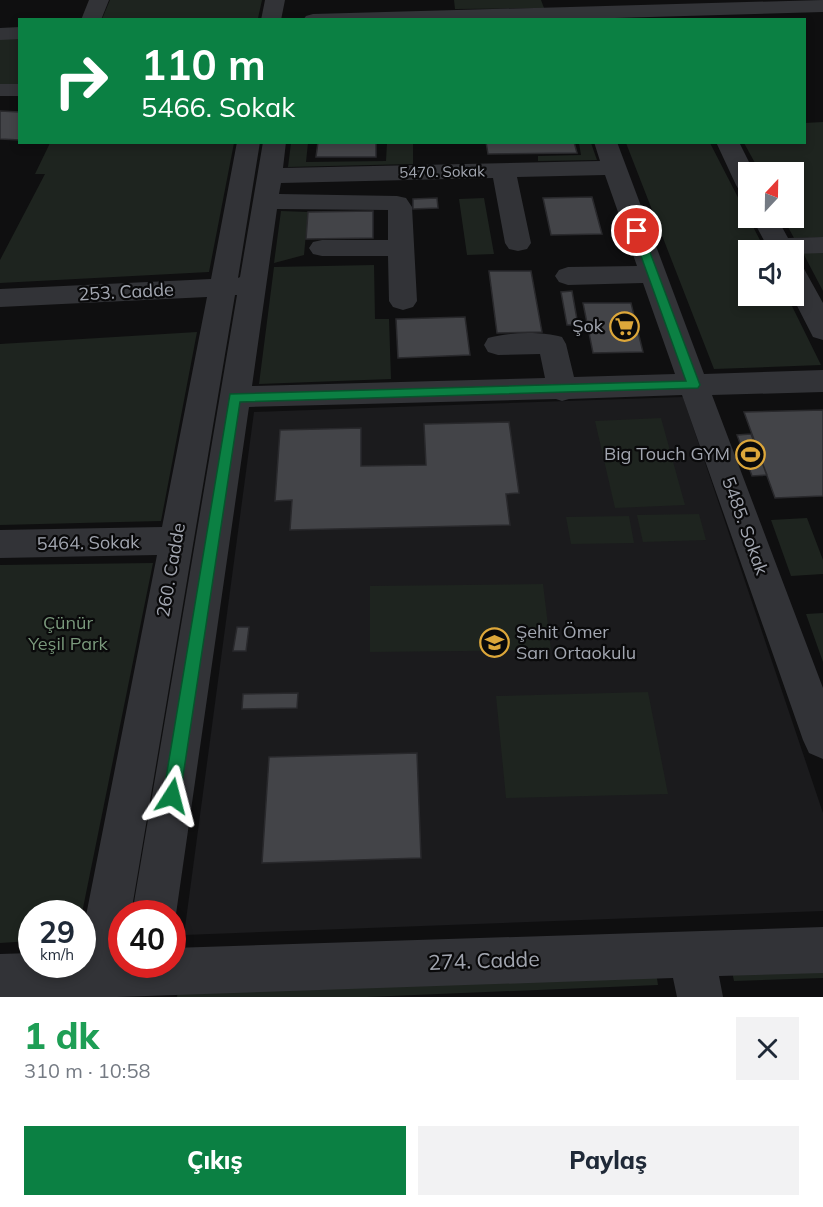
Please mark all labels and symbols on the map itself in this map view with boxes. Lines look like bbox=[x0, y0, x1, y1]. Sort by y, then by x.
street label: 5470. Sokak bbox=[399, 161, 485, 182]
north arrow bbox=[738, 162, 804, 228]
pin bbox=[611, 205, 662, 256]
street label: 253. Cadde bbox=[78, 278, 174, 305]
supermarket icon: Şok bbox=[608, 310, 640, 342]
place label: Şok bbox=[572, 314, 604, 337]
sports icon: Big Touch GYM bbox=[735, 438, 767, 470]
place label: Big Touch GYM bbox=[604, 442, 730, 465]
street label: 5485. Sokak bbox=[717, 474, 774, 579]
street label: 260. Cadde bbox=[151, 521, 190, 619]
street label: 5464. Sokak bbox=[36, 530, 140, 555]
park label: Çünür Yeşil Park bbox=[27, 611, 108, 655]
place label: Şehit Ömer Sarı Ortaokulu bbox=[516, 620, 636, 664]
school or university icon: Şehit Ömer Sarı Ortaokulu bbox=[479, 626, 511, 658]
position arrow bbox=[140, 764, 204, 828]
speed limit sign: 40 bbox=[108, 900, 186, 978]
street label: 274. Cadde bbox=[428, 945, 540, 975]

